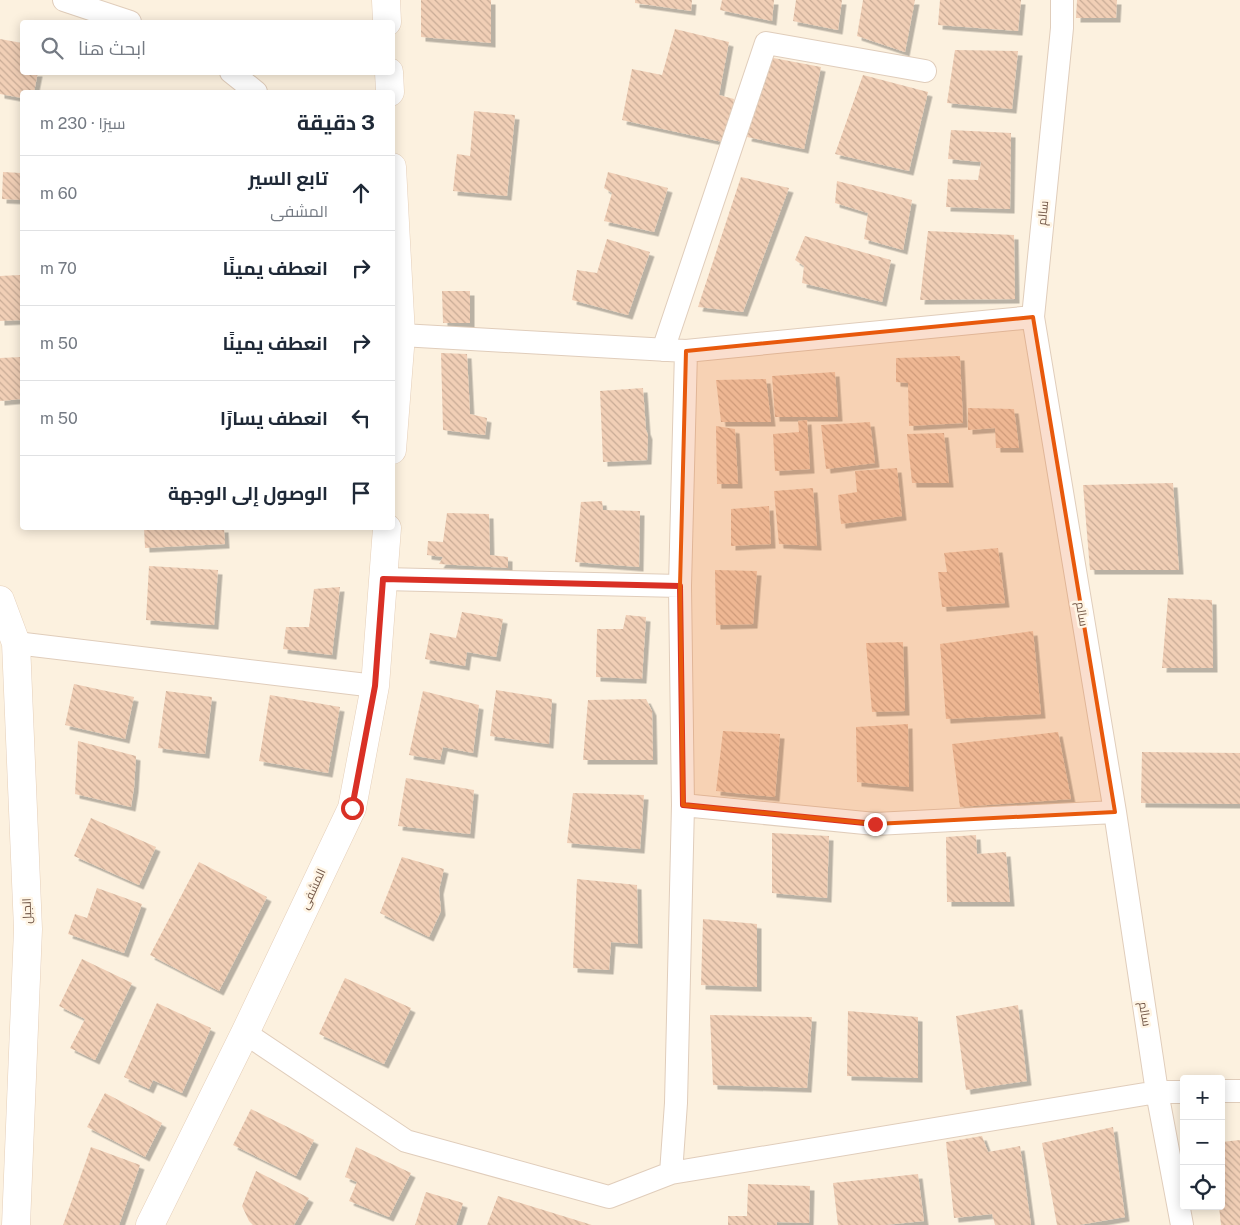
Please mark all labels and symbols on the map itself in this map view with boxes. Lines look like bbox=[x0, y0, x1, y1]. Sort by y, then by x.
street label: سالم bbox=[1035, 200, 1052, 226]
street label: سالم bbox=[1072, 601, 1091, 628]
route start bbox=[341, 797, 364, 820]
route end bbox=[864, 813, 887, 836]
street label: المشفى bbox=[298, 866, 328, 912]
street label: الجبل bbox=[20, 898, 34, 924]
street label: سالم bbox=[1135, 1001, 1154, 1028]

